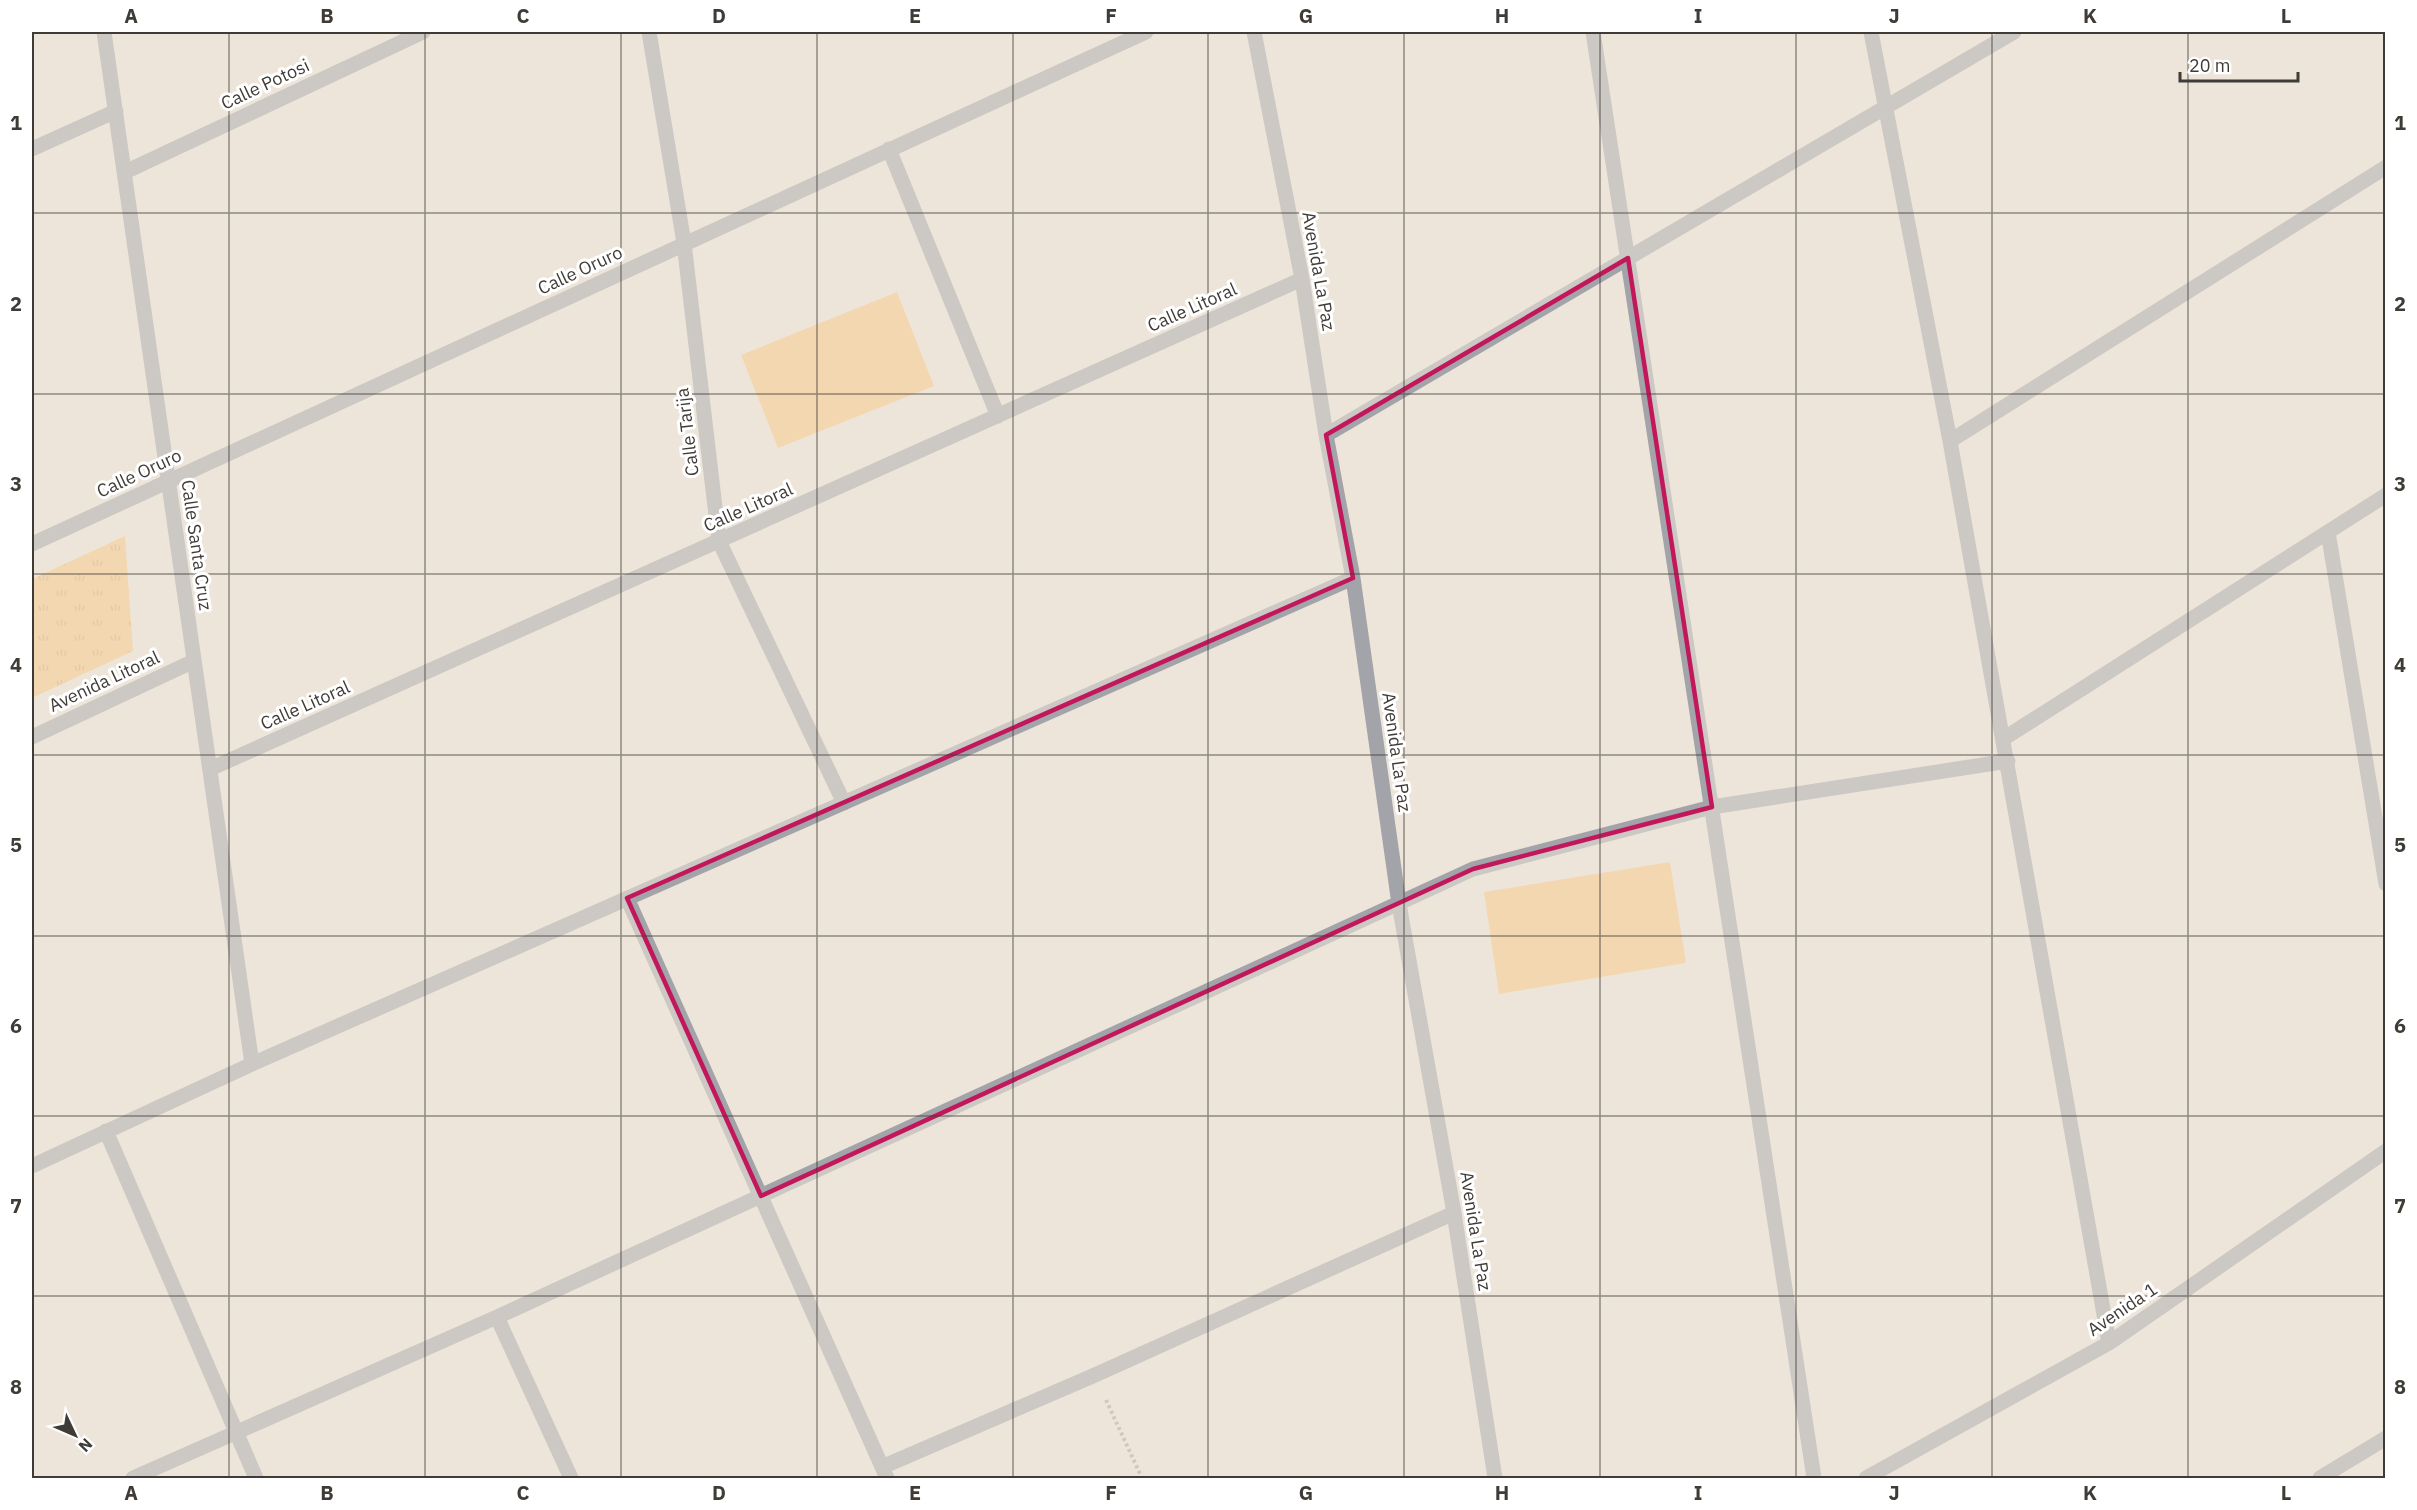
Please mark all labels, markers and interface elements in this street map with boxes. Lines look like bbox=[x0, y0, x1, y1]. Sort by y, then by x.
text: A bbox=[124, 2, 138, 29]
text: B bbox=[320, 2, 334, 29]
text: C bbox=[516, 2, 530, 29]
text: D bbox=[712, 2, 726, 29]
text: E bbox=[909, 2, 921, 29]
text: F bbox=[1105, 2, 1117, 29]
text: G bbox=[1299, 2, 1313, 29]
text: H bbox=[1495, 2, 1509, 29]
text: I bbox=[1694, 2, 1702, 29]
text: J bbox=[1888, 2, 1900, 29]
text: K bbox=[2083, 2, 2097, 29]
text: L bbox=[2281, 2, 2291, 29]
scale bar bbox=[2180, 45, 2298, 83]
street label: Calle Potosi bbox=[217, 54, 313, 114]
text: 20 m bbox=[2189, 54, 2231, 77]
text: 1 bbox=[10, 109, 22, 136]
text: 1 bbox=[2394, 109, 2406, 136]
street label: Avenida La Paz bbox=[1297, 210, 1341, 332]
street label: Calle Oruro bbox=[534, 240, 626, 300]
street label: Calle Litoral bbox=[1144, 277, 1240, 337]
text: 2 bbox=[10, 290, 22, 317]
text: 2 bbox=[2394, 290, 2406, 317]
street label: Calle Tarija bbox=[670, 386, 704, 477]
street label: Calle Oruro bbox=[93, 443, 185, 503]
text: 3 bbox=[10, 470, 22, 497]
text: 3 bbox=[2394, 470, 2406, 497]
street label: Calle Litoral bbox=[700, 477, 796, 537]
street label: Calle Santa Cruz bbox=[176, 478, 218, 612]
street label: Avenida Litoral bbox=[45, 645, 163, 717]
text: 4 bbox=[10, 651, 22, 678]
text: 4 bbox=[2394, 651, 2406, 678]
street label: Calle Litoral bbox=[257, 675, 353, 735]
street label: Avenida La Paz bbox=[1377, 691, 1417, 813]
text: 5 bbox=[10, 831, 22, 858]
text: 5 bbox=[2394, 831, 2406, 858]
text: 6 bbox=[10, 1012, 22, 1039]
text: 6 bbox=[2394, 1012, 2406, 1039]
street label: Avenida La Paz bbox=[1455, 1170, 1497, 1292]
text: 7 bbox=[10, 1192, 22, 1219]
text: 7 bbox=[2394, 1192, 2406, 1219]
street label: Avenida 1 bbox=[2083, 1277, 2161, 1341]
text: 8 bbox=[10, 1373, 22, 1400]
text: 8 bbox=[2394, 1373, 2406, 1400]
north arrow bbox=[45, 1405, 105, 1465]
text: N bbox=[75, 1434, 97, 1457]
text: A bbox=[124, 1479, 138, 1506]
text: B bbox=[320, 1479, 334, 1506]
text: C bbox=[516, 1479, 530, 1506]
text: D bbox=[712, 1479, 726, 1506]
text: E bbox=[909, 1479, 921, 1506]
text: F bbox=[1105, 1479, 1117, 1506]
text: G bbox=[1299, 1479, 1313, 1506]
text: H bbox=[1495, 1479, 1509, 1506]
text: I bbox=[1694, 1479, 1702, 1506]
text: J bbox=[1888, 1479, 1900, 1506]
text: K bbox=[2083, 1479, 2097, 1506]
text: L bbox=[2281, 1479, 2291, 1506]

